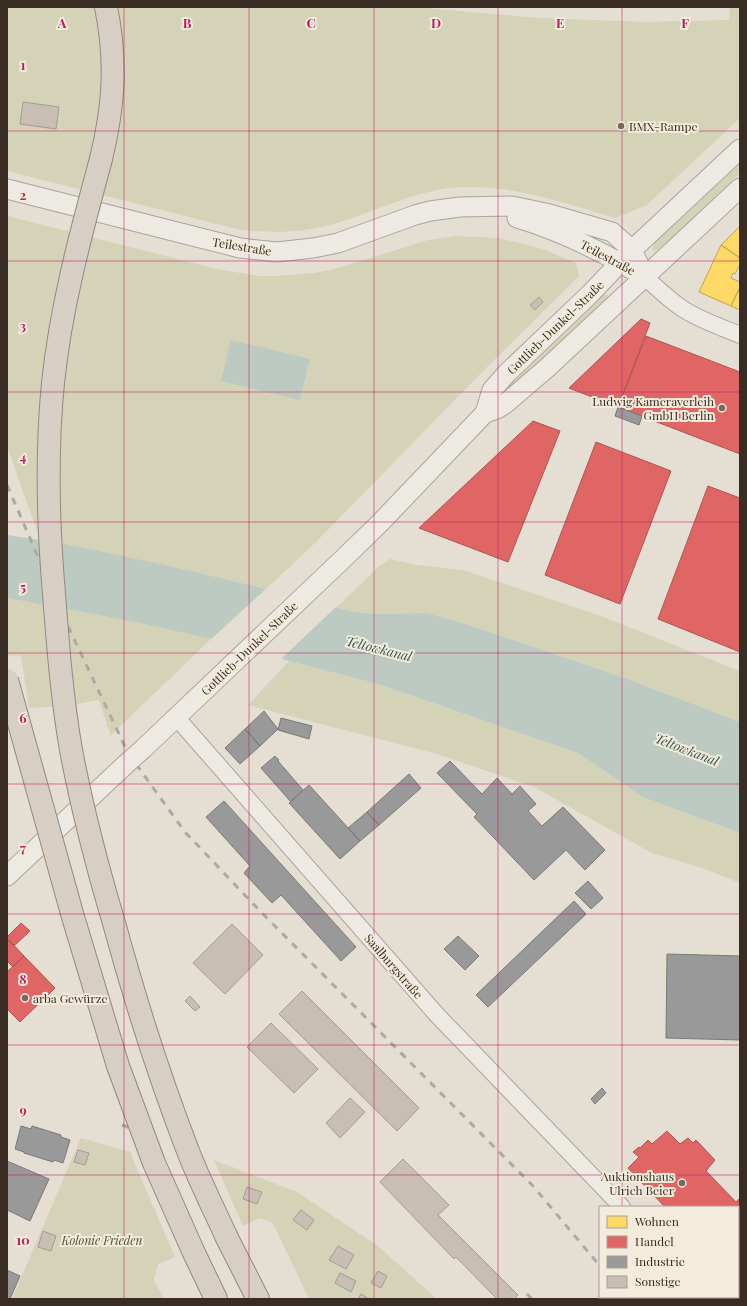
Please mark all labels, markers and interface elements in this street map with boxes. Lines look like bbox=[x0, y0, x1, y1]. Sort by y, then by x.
text: A bbox=[57, 14, 67, 31]
text: B bbox=[183, 14, 192, 31]
text: C bbox=[306, 14, 316, 31]
text: D bbox=[431, 14, 441, 31]
text: E bbox=[556, 14, 564, 31]
text: F bbox=[681, 14, 689, 31]
text: 1 bbox=[21, 56, 26, 73]
place label: BMX-Rampe bbox=[629, 118, 697, 134]
marker: BMX-Rampe bbox=[616, 121, 626, 131]
text: 2 bbox=[20, 186, 27, 203]
street label: Teilestraße bbox=[211, 233, 273, 259]
street label: Teilestraße bbox=[578, 236, 638, 278]
street label: Gottlieb-Dunkel-Straße bbox=[503, 277, 607, 377]
text: 3 bbox=[20, 317, 26, 334]
place label: Ludwig Kameraverleih GmbH Berlin bbox=[592, 393, 714, 423]
marker: Ludwig Kameraverleih GmbH Berlin bbox=[717, 403, 727, 413]
text: 4 bbox=[20, 448, 27, 465]
text: 5 bbox=[20, 578, 26, 595]
street label: Gottlieb-Dunkel-Straße bbox=[197, 598, 301, 698]
water label: Teltowkanal bbox=[344, 632, 415, 665]
text: 6 bbox=[19, 709, 27, 726]
water label: Teltowkanal bbox=[653, 729, 723, 769]
text: 7 bbox=[20, 839, 26, 856]
street label: Saalburgstraße bbox=[361, 930, 427, 1002]
text: 8 bbox=[19, 970, 27, 987]
place label: arba Gewürze bbox=[33, 990, 107, 1006]
marker: arba Gewürze bbox=[20, 993, 30, 1003]
text: 9 bbox=[19, 1101, 27, 1118]
place label: Auktionshaus Ulrich Beier bbox=[600, 1168, 675, 1198]
marker: Auktionshaus Ulrich Beier bbox=[677, 1178, 687, 1188]
legend bbox=[599, 1206, 739, 1298]
text: Wohnen bbox=[634, 1213, 679, 1229]
text: 10 bbox=[16, 1231, 30, 1248]
park label: Kolonie Frieden bbox=[61, 1232, 143, 1248]
text: Handel bbox=[635, 1233, 674, 1249]
text: Industrie bbox=[635, 1253, 685, 1269]
text: Sonstige bbox=[635, 1273, 681, 1289]

